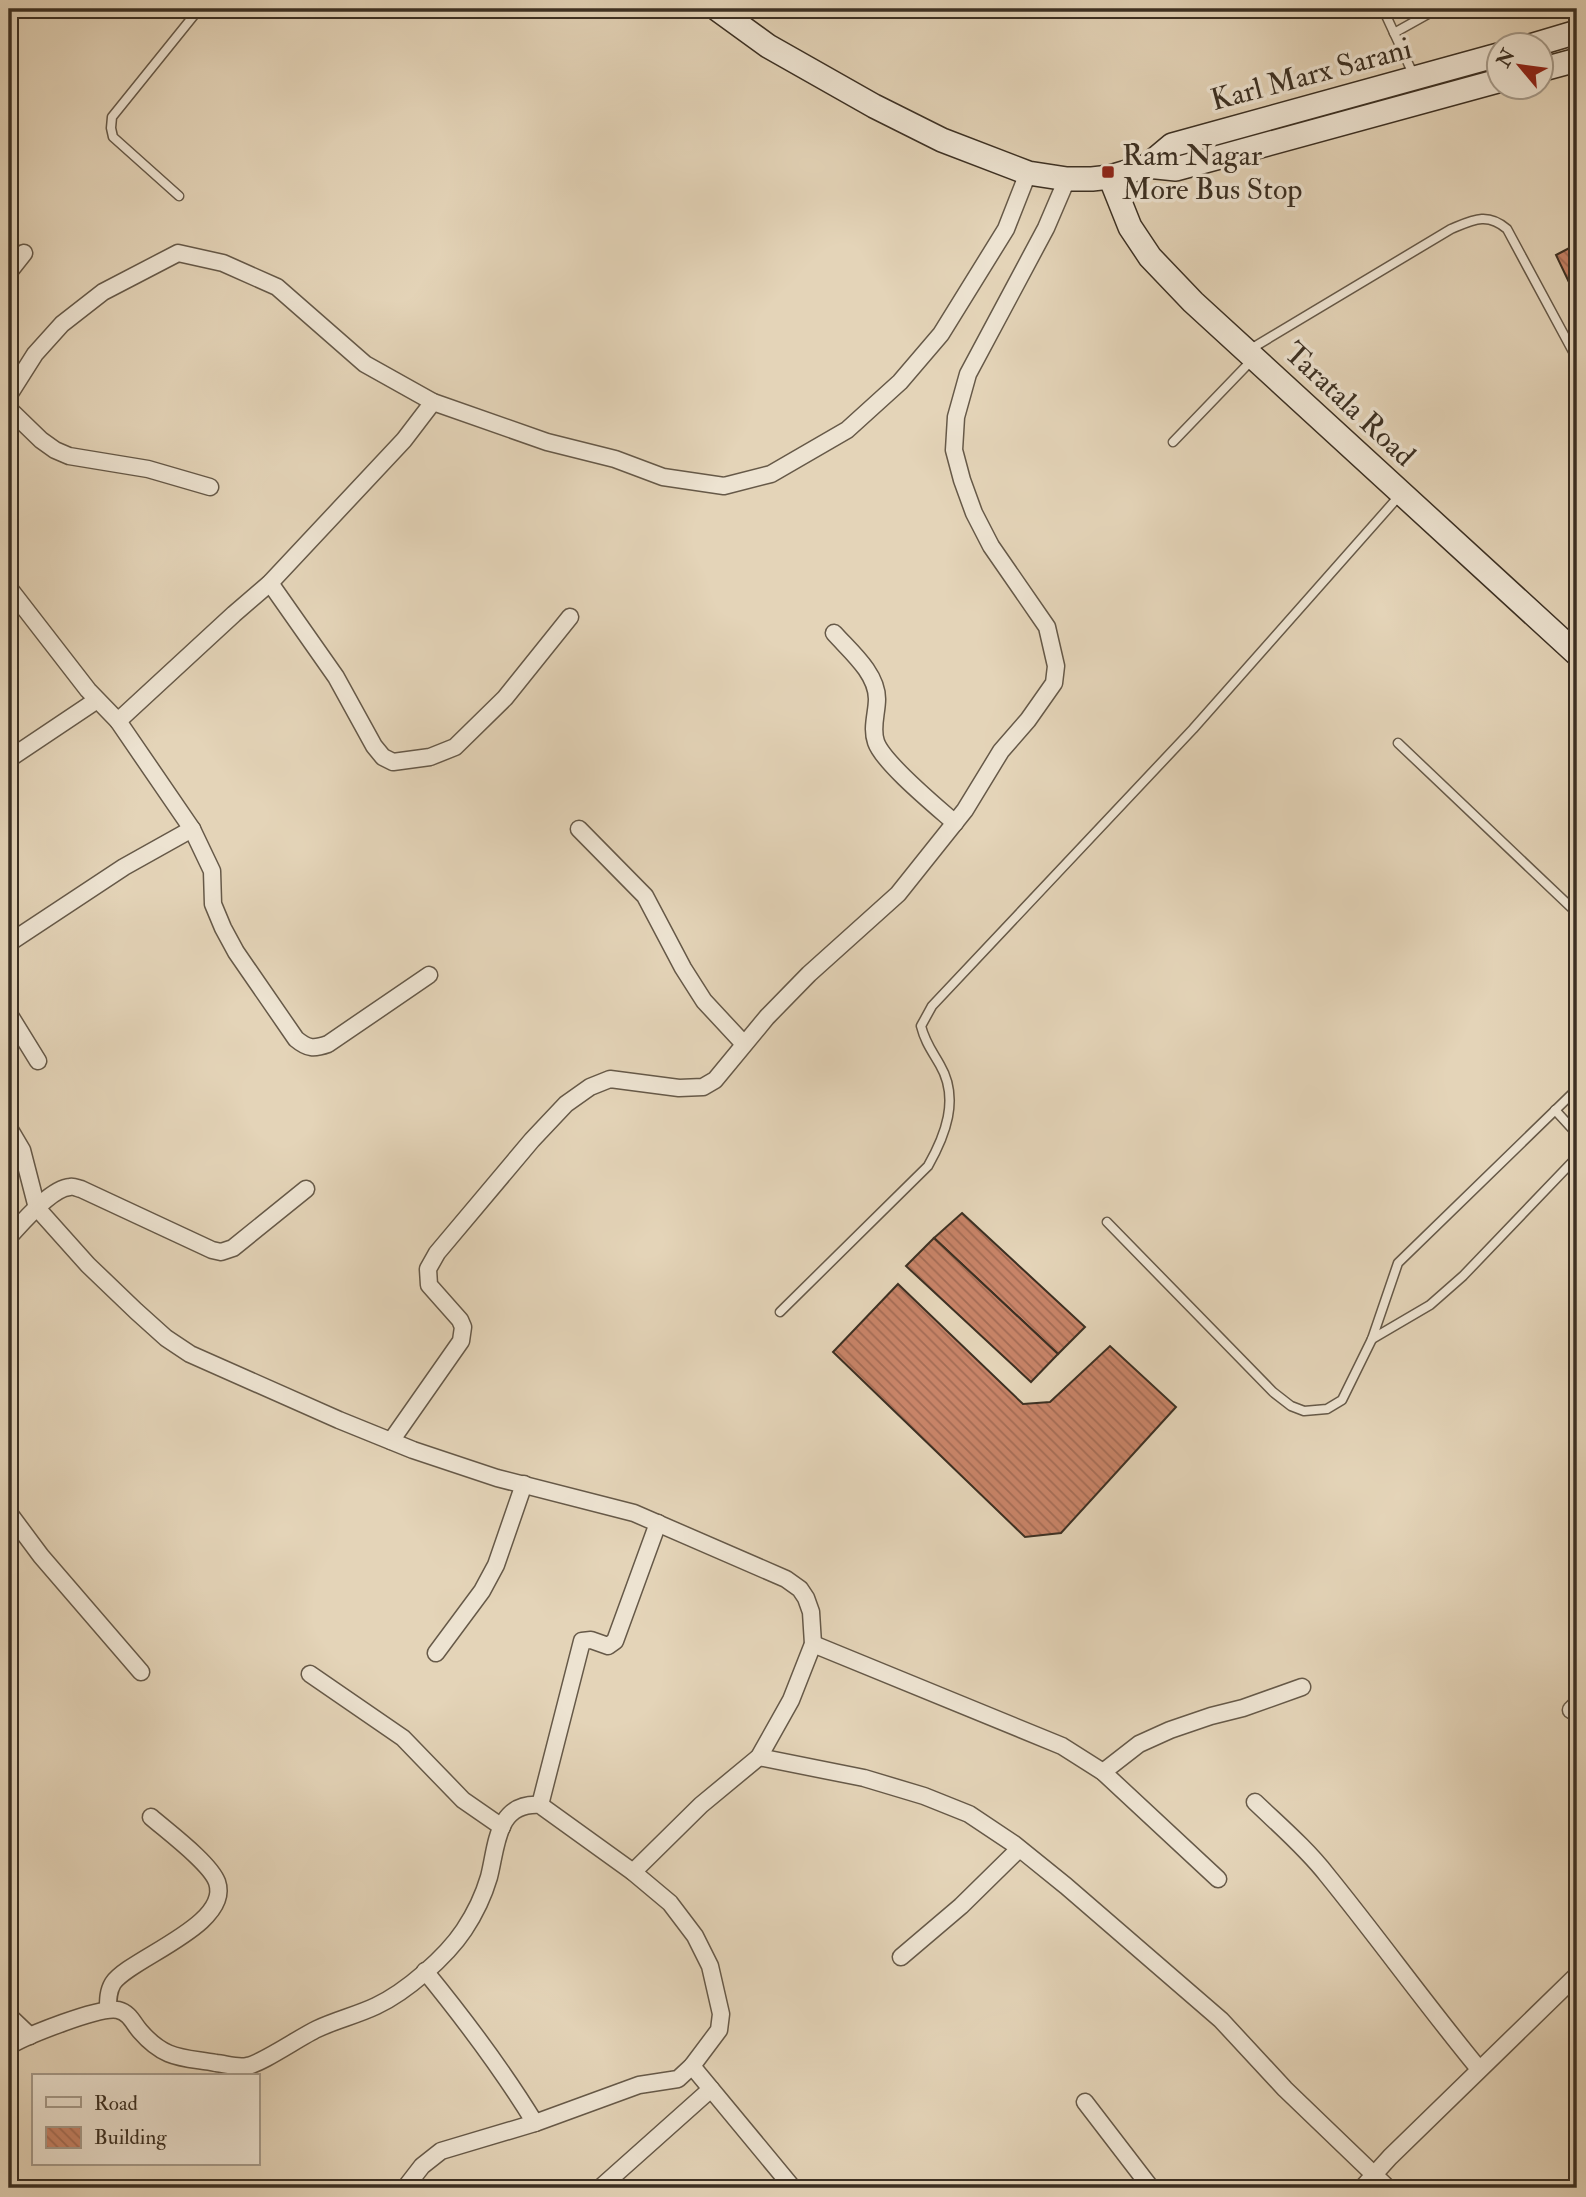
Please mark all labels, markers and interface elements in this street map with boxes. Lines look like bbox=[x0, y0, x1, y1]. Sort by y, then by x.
street label: Karl Marx Sarani bbox=[1207, 30, 1416, 119]
north arrow bbox=[1484, 32, 1554, 102]
text: N bbox=[1491, 44, 1521, 72]
place label: Ram Nagar More Bus Stop bbox=[1122, 137, 1303, 208]
marker: Ram Nagar More Bus Stop bbox=[1100, 164, 1116, 180]
street label: Taratala Road bbox=[1276, 334, 1423, 475]
legend bbox=[32, 2074, 259, 2166]
text: Road bbox=[94, 2090, 139, 2117]
text: Building bbox=[94, 2124, 167, 2151]

